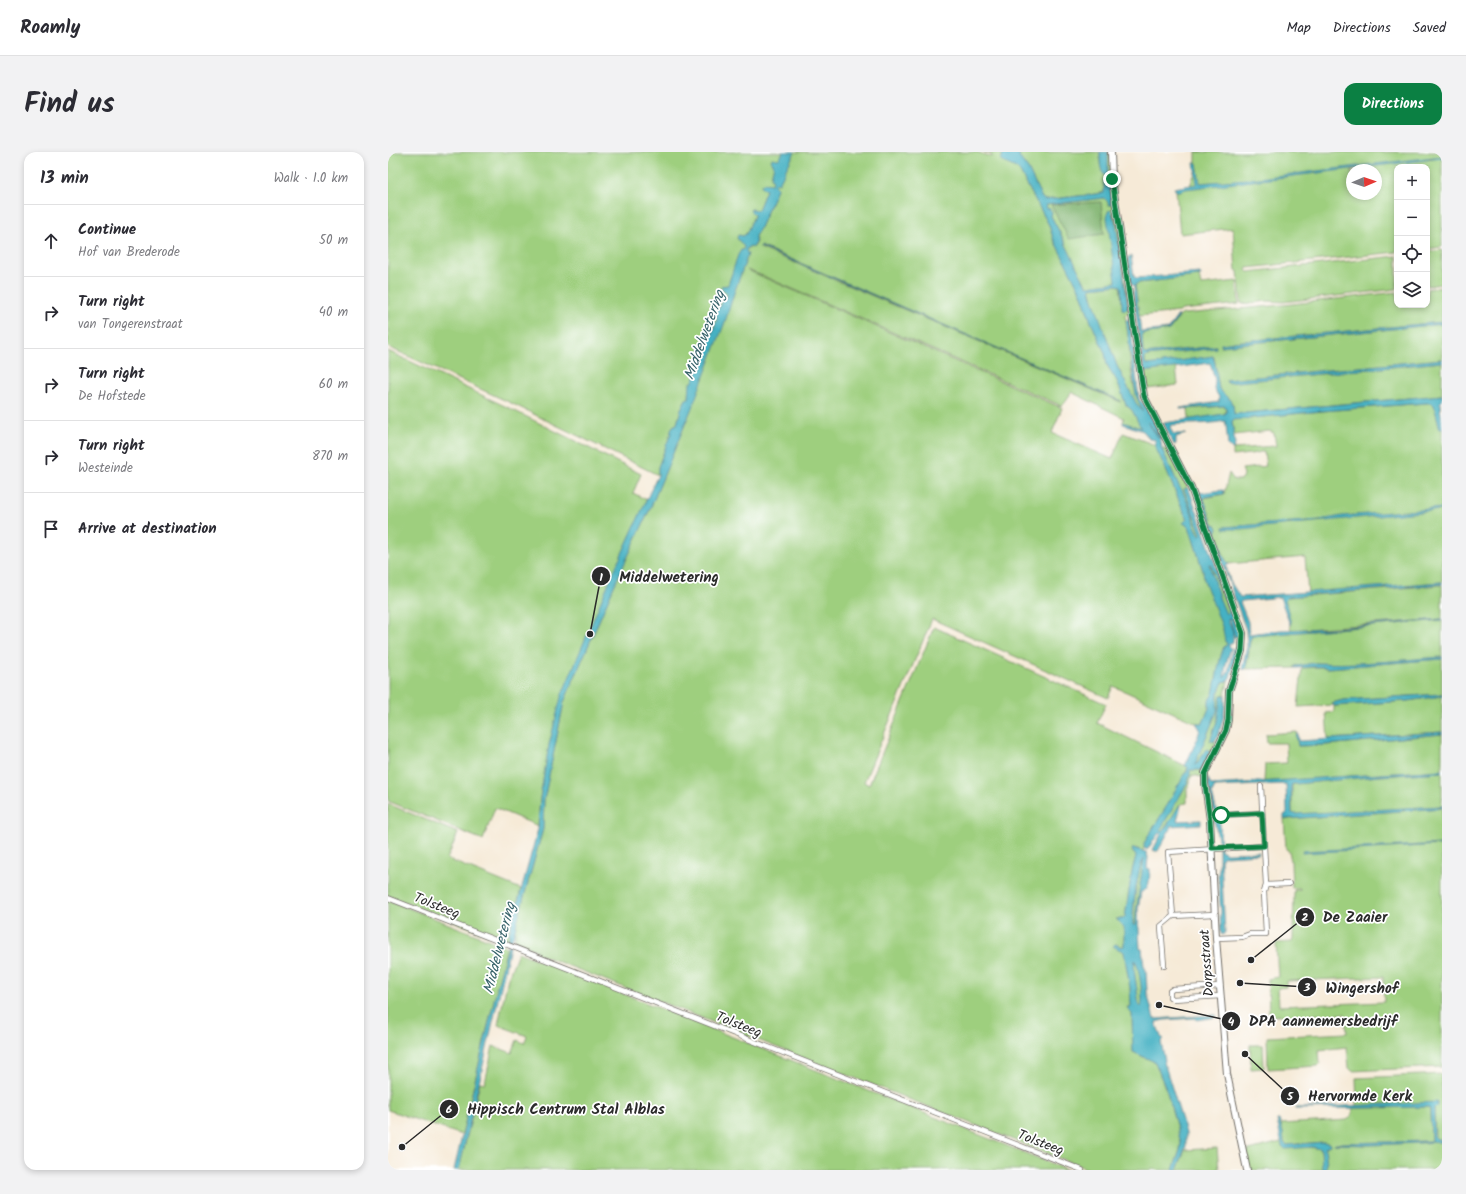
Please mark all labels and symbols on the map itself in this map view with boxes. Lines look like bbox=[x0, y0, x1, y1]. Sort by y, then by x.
north arrow bbox=[1346, 164, 1382, 200]
route end bbox=[1103, 170, 1121, 188]
water label: Middelwetering bbox=[678, 286, 733, 384]
callout: Middelwetering bbox=[591, 563, 727, 590]
text: Middelwetering bbox=[619, 566, 719, 590]
text: 1 bbox=[599, 568, 603, 587]
route start bbox=[1212, 806, 1230, 824]
street label: Tolsteeg bbox=[410, 887, 463, 925]
water label: Middelwetering bbox=[477, 899, 523, 997]
callout: De Zaaier bbox=[1295, 903, 1396, 930]
text: De Zaaier bbox=[1323, 906, 1388, 930]
text: 2 bbox=[1302, 908, 1309, 927]
street label: Dorpsstraat bbox=[1194, 928, 1220, 997]
callout: Wingershof bbox=[1297, 974, 1406, 1001]
text: Wingershof bbox=[1326, 977, 1400, 1001]
text: 3 bbox=[1303, 978, 1311, 997]
street label: Tolsteeg bbox=[712, 1006, 765, 1044]
callout: DPA aannemersbedrijf bbox=[1221, 1007, 1405, 1034]
text: DPA aannemersbedrijf bbox=[1249, 1010, 1399, 1034]
text: 4 bbox=[1228, 1012, 1235, 1031]
callout: Hervormde Kerk bbox=[1280, 1082, 1420, 1109]
text: Hervormde Kerk bbox=[1308, 1085, 1412, 1109]
text: 5 bbox=[1286, 1087, 1294, 1106]
callout: Hippisch Centrum Stal Alblas bbox=[439, 1095, 673, 1122]
text: Hippisch Centrum Stal Alblas bbox=[467, 1098, 665, 1122]
text: 6 bbox=[446, 1100, 453, 1119]
street label: Tolsteeg bbox=[1014, 1124, 1067, 1162]

